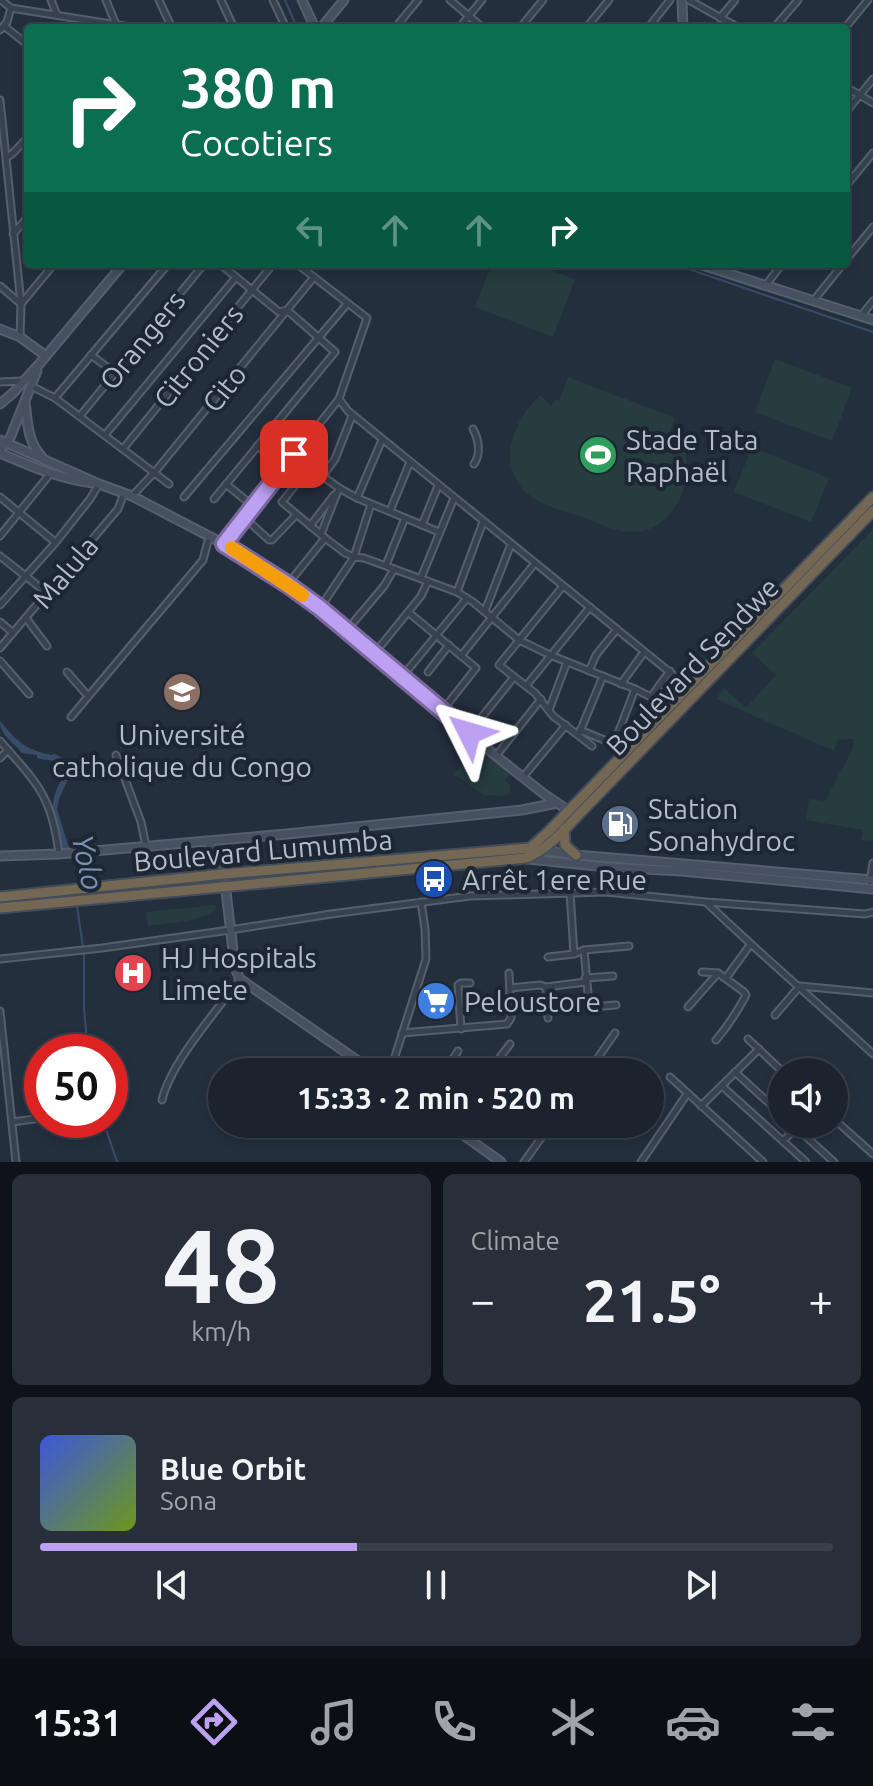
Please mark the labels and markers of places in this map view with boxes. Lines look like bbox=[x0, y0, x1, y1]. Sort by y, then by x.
pin bbox=[260, 420, 328, 488]
place label: Stade Tata Raphaël bbox=[626, 424, 758, 487]
sports icon: Stade Tata Raphaël bbox=[577, 434, 619, 476]
school or university icon: Université catholique du Congo bbox=[161, 671, 203, 713]
place label: Université catholique du Congo bbox=[52, 719, 312, 782]
place label: Station Sonahydroc bbox=[648, 793, 795, 856]
fuel station icon: Station Sonahydroc bbox=[599, 803, 641, 845]
bus stop icon: Arrêt 1ere Rue bbox=[413, 858, 455, 900]
place label: Arrêt 1ere Rue bbox=[462, 864, 647, 895]
place label: HJ Hospitals Limete bbox=[161, 942, 317, 1005]
hospital icon: HJ Hospitals Limete bbox=[112, 952, 154, 994]
supermarket icon: Peloustore bbox=[415, 980, 457, 1022]
place label: Peloustore bbox=[464, 986, 601, 1017]

